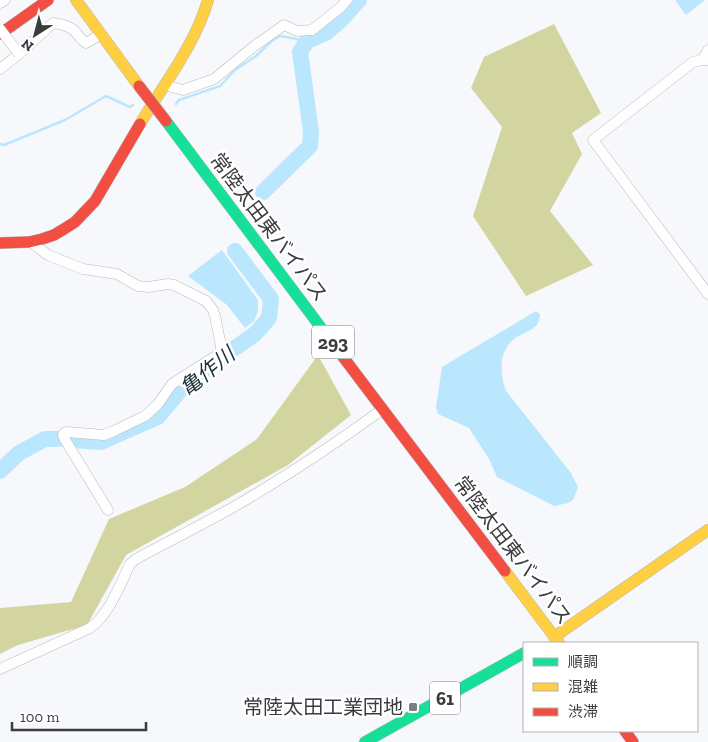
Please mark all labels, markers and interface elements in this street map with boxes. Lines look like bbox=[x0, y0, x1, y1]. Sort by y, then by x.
north arrow bbox=[10, 10, 60, 60]
text: N bbox=[18, 35, 37, 55]
street label: 常陸太田東バイパス bbox=[205, 148, 333, 306]
road number: 293 bbox=[312, 326, 354, 358]
water label: 亀作川 bbox=[175, 340, 241, 401]
street label: 常陸太田東バイパス bbox=[449, 471, 577, 629]
legend bbox=[523, 642, 698, 732]
text: 順調 bbox=[568, 653, 598, 671]
text: 混雑 bbox=[568, 678, 598, 696]
road number: 61 bbox=[430, 681, 460, 714]
place label: 常陸太田工業団地 bbox=[243, 695, 403, 719]
scale bar bbox=[12, 700, 146, 732]
marker: 常陸太田工業団地 bbox=[407, 701, 419, 713]
text: 渋滞 bbox=[568, 703, 598, 721]
text: 100 m bbox=[20, 708, 59, 726]

